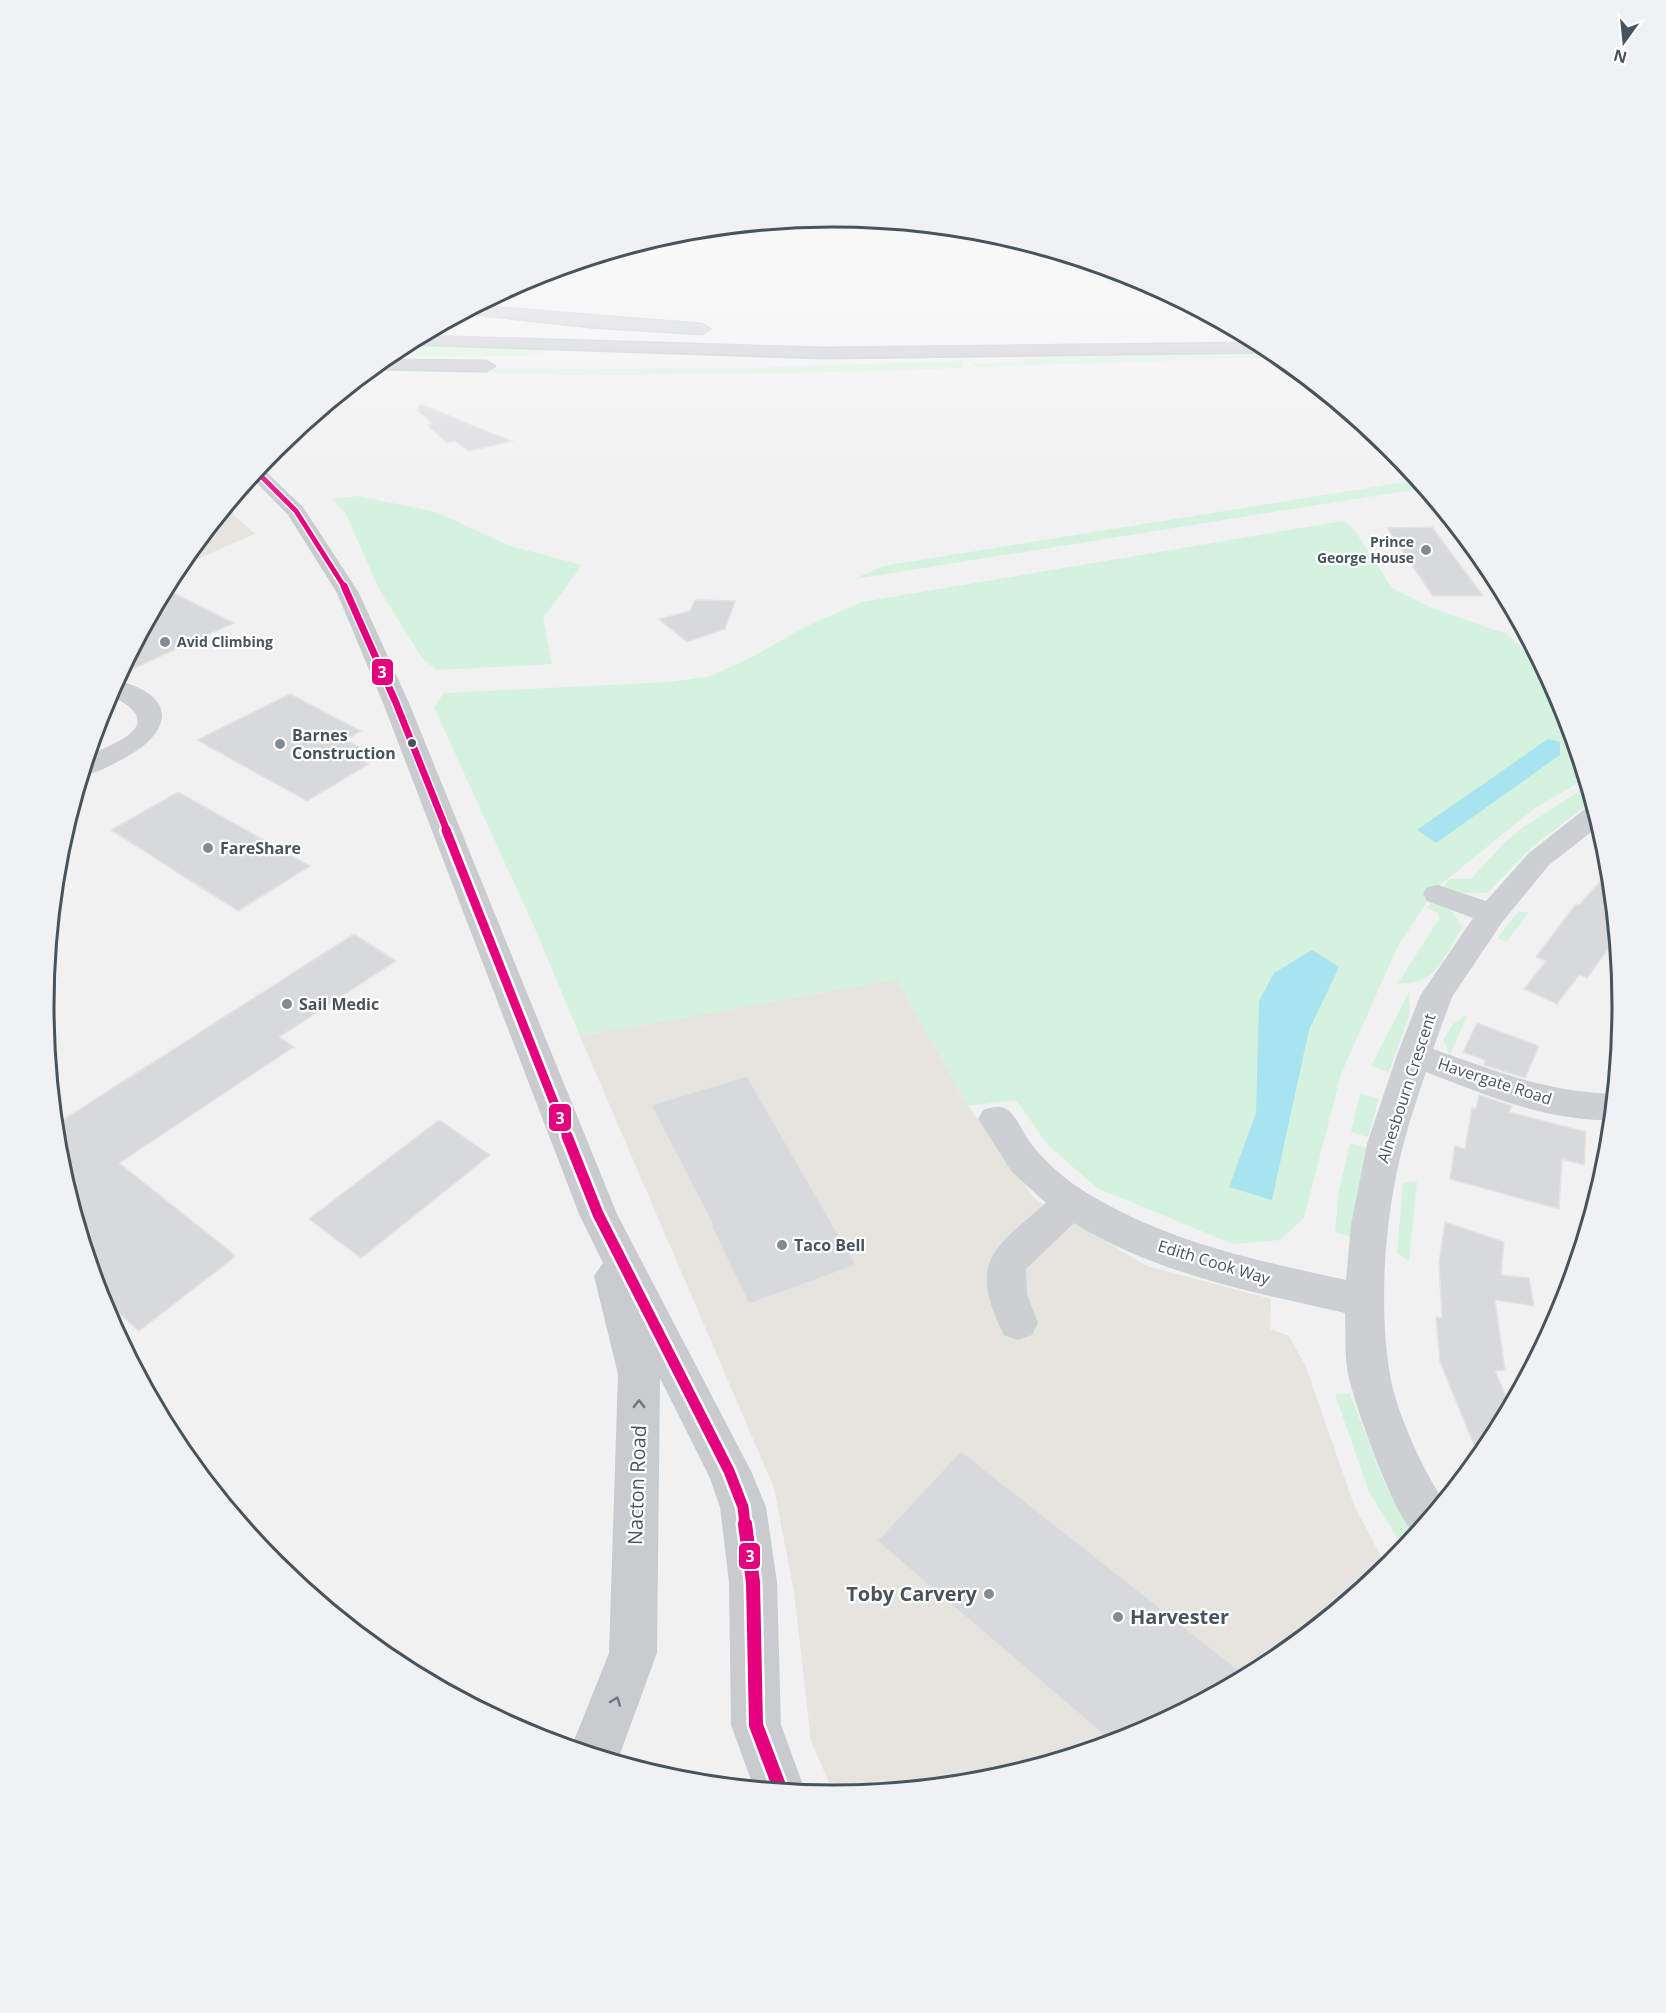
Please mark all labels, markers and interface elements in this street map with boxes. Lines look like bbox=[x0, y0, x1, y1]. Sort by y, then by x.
north arrow bbox=[1594, 12, 1654, 72]
text: N bbox=[1611, 44, 1629, 69]
place label: Prince George House bbox=[1317, 532, 1414, 567]
marker: Prince George House bbox=[1419, 543, 1433, 557]
place label: Avid Climbing bbox=[177, 632, 273, 651]
marker: Avid Climbing bbox=[158, 635, 172, 649]
line badge: 3 bbox=[371, 658, 394, 686]
text: 3 bbox=[377, 661, 387, 683]
place label: Barnes Construction bbox=[292, 724, 396, 764]
marker: Barnes Construction bbox=[273, 737, 287, 751]
unlabelled marker bbox=[406, 737, 418, 749]
place label: FareShare bbox=[220, 837, 301, 859]
marker: FareShare bbox=[201, 841, 215, 855]
place label: Sail Medic bbox=[299, 993, 379, 1015]
marker: Sail Medic bbox=[280, 997, 294, 1011]
street label: Alnesbourn Crescent bbox=[1371, 1010, 1441, 1165]
street label: Havergate Road bbox=[1435, 1052, 1555, 1110]
line badge: 3 bbox=[548, 1103, 572, 1132]
text: 3 bbox=[555, 1107, 565, 1129]
place label: Taco Bell bbox=[794, 1234, 865, 1256]
street label: Edith Cook Way bbox=[1155, 1235, 1274, 1290]
marker: Taco Bell bbox=[775, 1238, 789, 1252]
one-way arrow bbox=[633, 1400, 645, 1409]
street label: Nacton Road bbox=[621, 1424, 652, 1545]
line badge: 3 bbox=[738, 1542, 761, 1570]
text: 3 bbox=[745, 1545, 755, 1567]
place label: Toby Carvery bbox=[846, 1580, 978, 1607]
marker: Toby Carvery bbox=[982, 1587, 996, 1601]
place label: Harvester bbox=[1130, 1603, 1229, 1630]
marker: Harvester bbox=[1111, 1610, 1125, 1624]
one-way arrow bbox=[609, 1696, 622, 1707]

